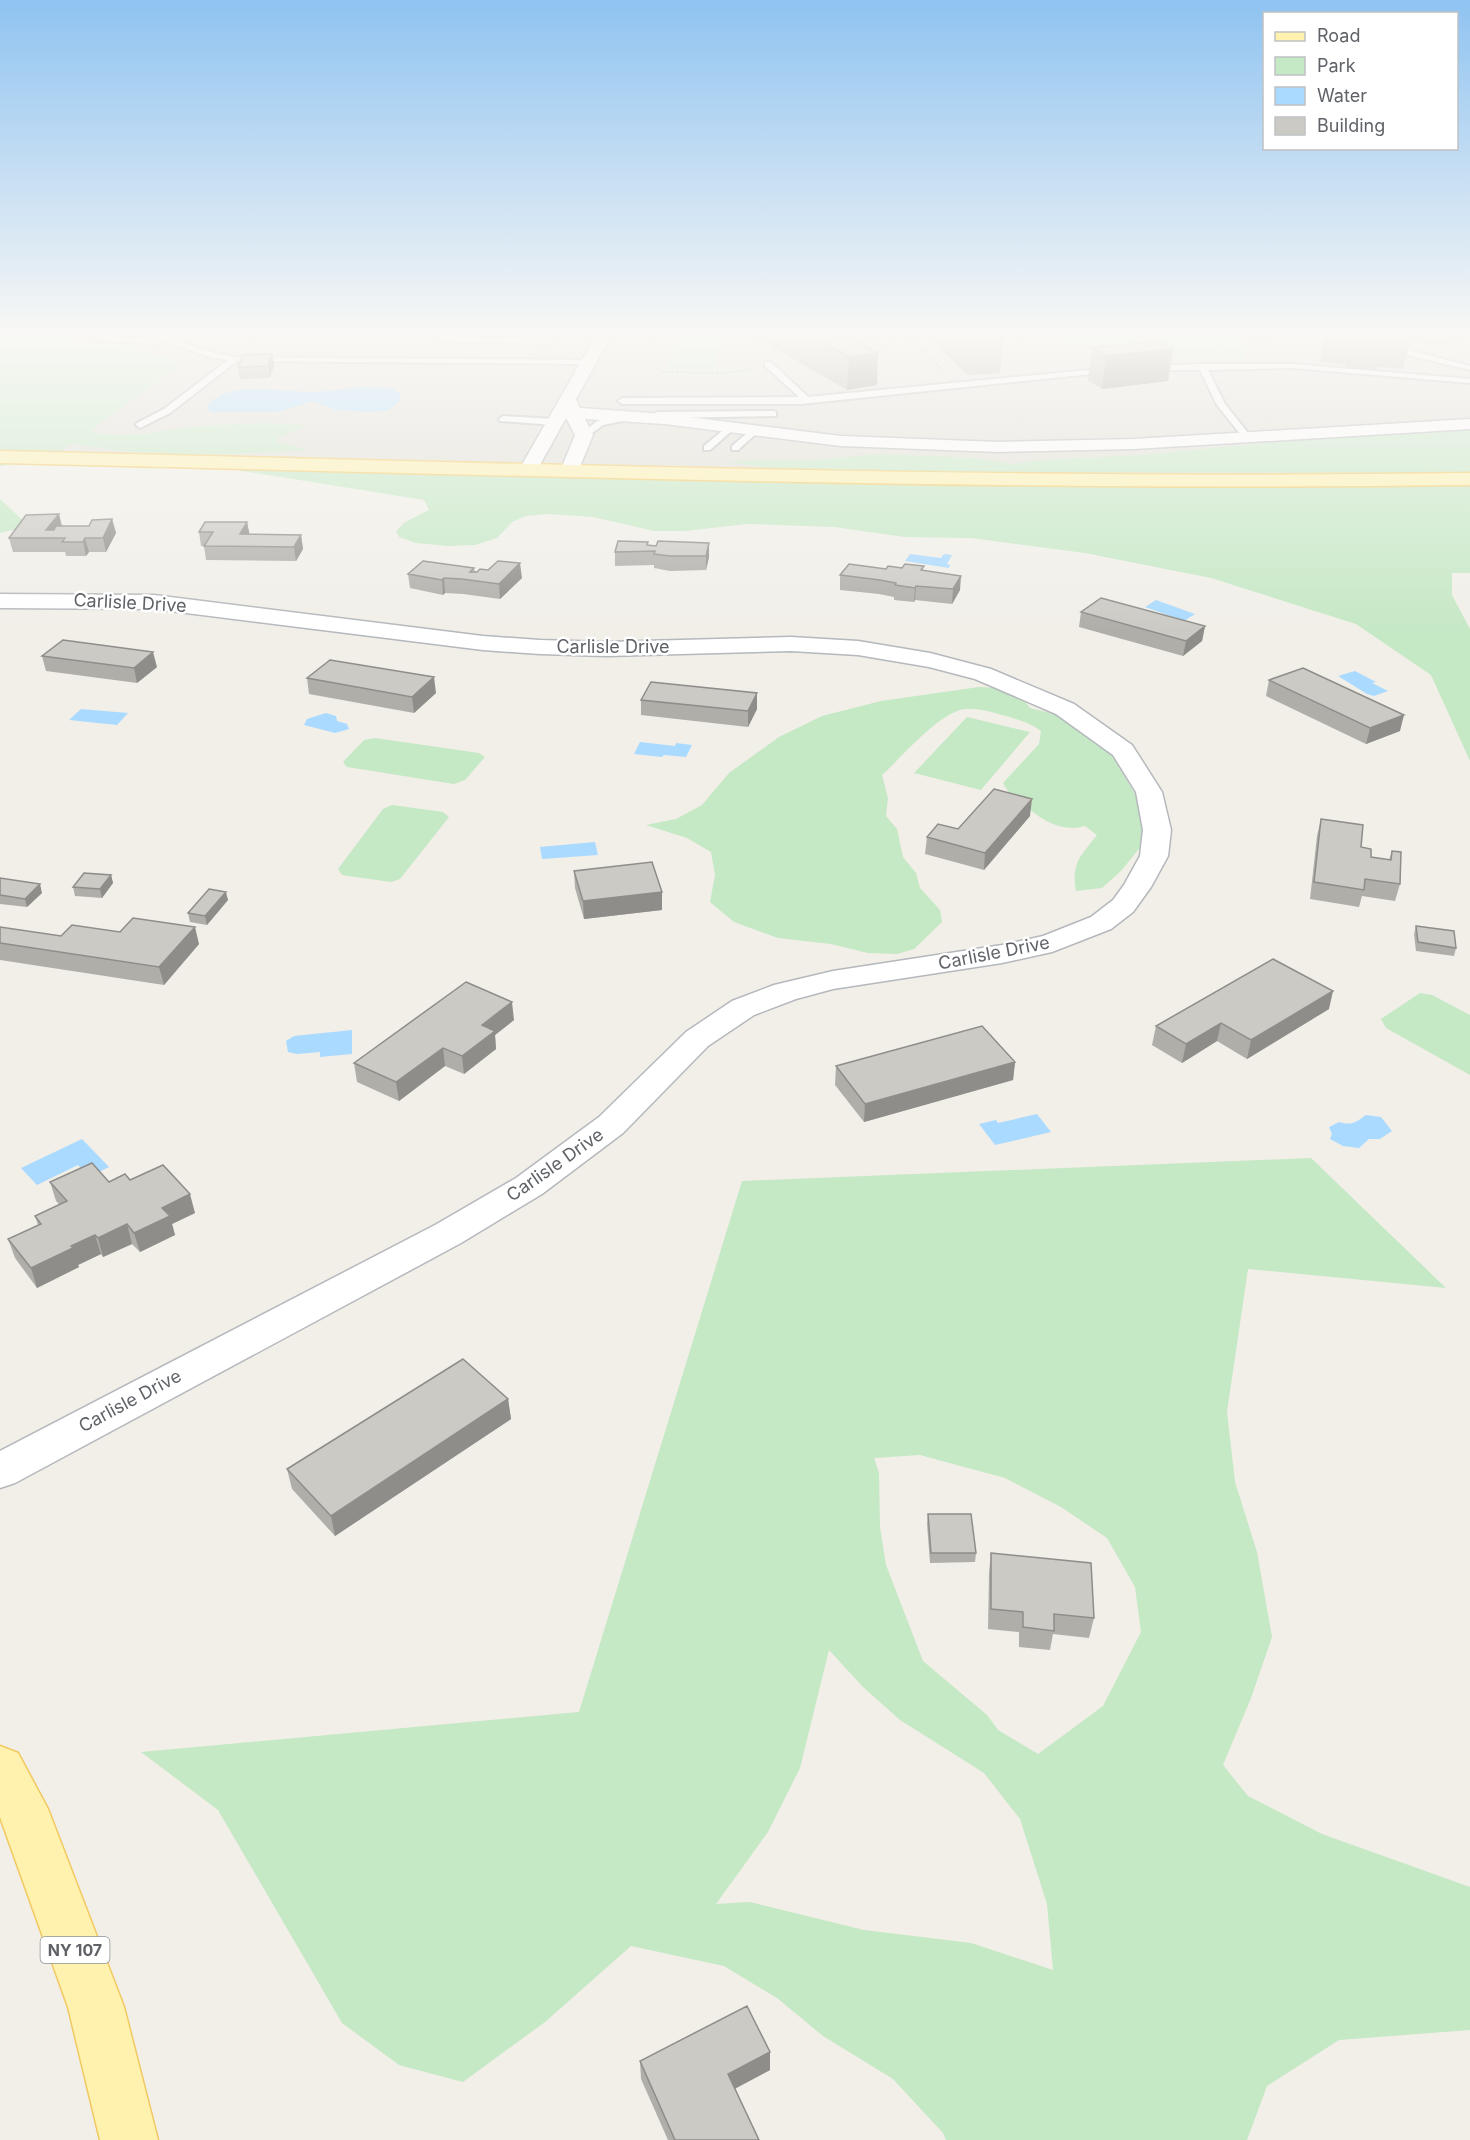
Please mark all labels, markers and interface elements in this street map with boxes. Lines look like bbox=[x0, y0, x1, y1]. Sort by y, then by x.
legend bbox=[1263, 12, 1458, 150]
text: Road bbox=[1317, 25, 1360, 46]
text: Park bbox=[1317, 55, 1356, 76]
text: Water bbox=[1317, 85, 1367, 106]
text: Building bbox=[1317, 115, 1385, 136]
street label: Carlisle Drive bbox=[73, 589, 187, 616]
street label: Carlisle Drive bbox=[556, 636, 670, 657]
street label: Carlisle Drive bbox=[936, 931, 1051, 974]
street label: Carlisle Drive bbox=[502, 1124, 607, 1206]
street label: Carlisle Drive bbox=[75, 1365, 185, 1436]
road number: NY 107 bbox=[40, 1937, 110, 1963]

